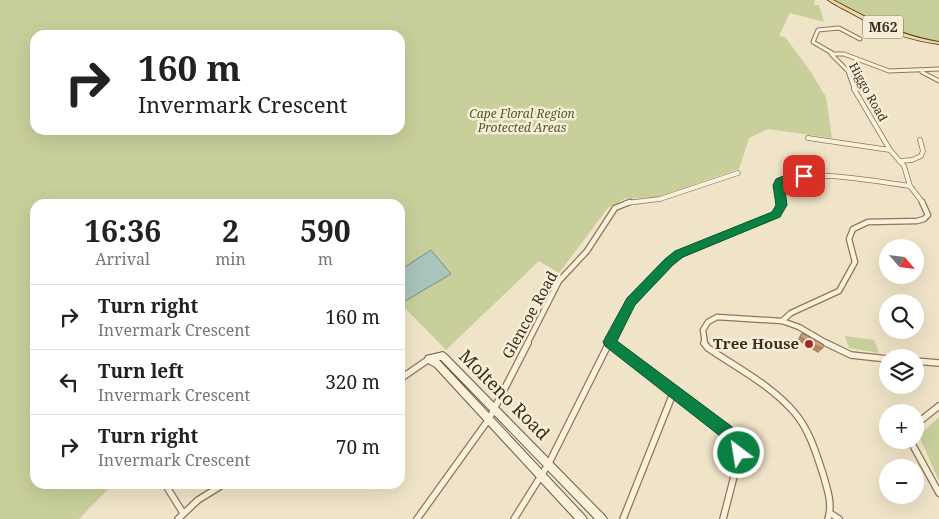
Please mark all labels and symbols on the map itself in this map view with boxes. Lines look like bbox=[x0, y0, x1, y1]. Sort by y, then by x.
road number: M62 bbox=[863, 16, 903, 38]
street label: Higgo Road bbox=[845, 59, 892, 125]
park label: Cape Floral Region Protected Areas bbox=[469, 105, 575, 136]
pin bbox=[783, 155, 825, 197]
north arrow bbox=[879, 239, 924, 284]
street label: Glencoe Road bbox=[497, 267, 561, 362]
place label: Tree House bbox=[713, 333, 799, 353]
marker: Tree House bbox=[803, 338, 815, 350]
street label: Molteno Road bbox=[454, 344, 555, 445]
position arrow bbox=[712, 426, 764, 478]

